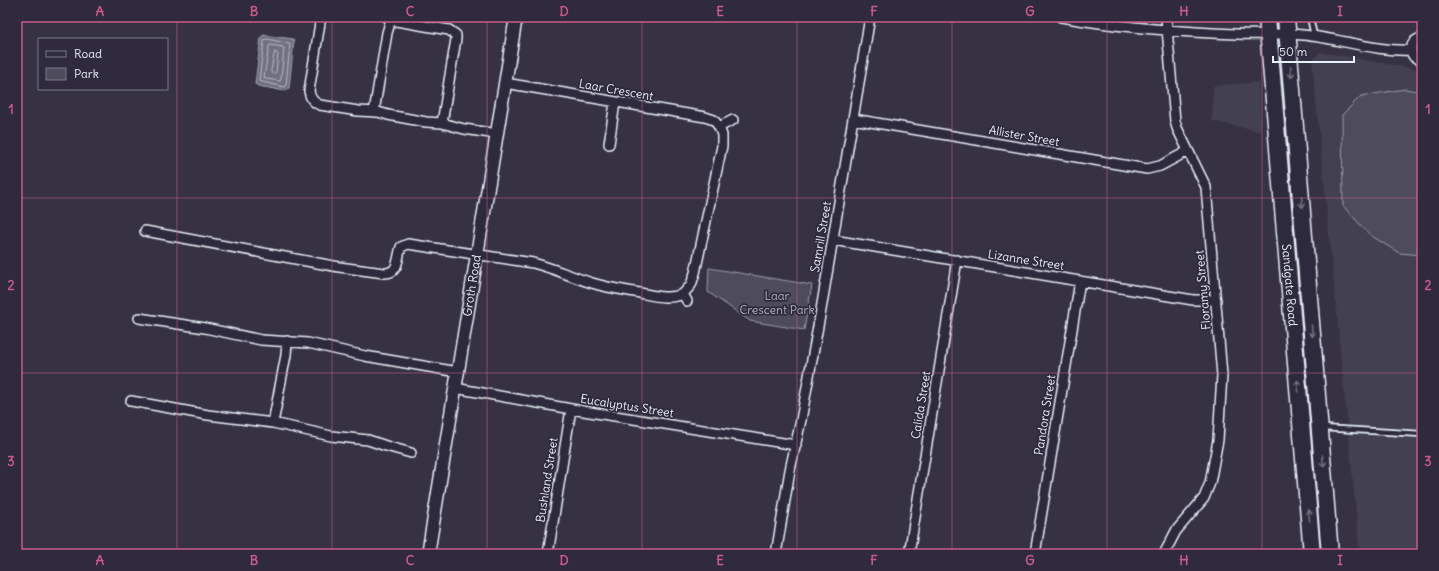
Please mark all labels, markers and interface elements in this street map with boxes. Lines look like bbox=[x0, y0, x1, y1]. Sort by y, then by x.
text: A bbox=[96, 3, 105, 20]
text: B bbox=[250, 3, 259, 20]
text: C bbox=[406, 3, 415, 20]
text: D bbox=[559, 3, 569, 20]
text: E bbox=[716, 3, 724, 20]
text: F bbox=[870, 3, 878, 20]
text: G bbox=[1025, 3, 1035, 20]
text: H bbox=[1179, 3, 1189, 20]
text: I bbox=[1337, 3, 1343, 20]
legend bbox=[38, 38, 168, 90]
scale bar bbox=[1273, 38, 1354, 64]
text: 50 m bbox=[1279, 44, 1308, 59]
text: Road bbox=[74, 46, 102, 61]
one-way arrow bbox=[1287, 65, 1294, 78]
text: Park bbox=[74, 66, 99, 81]
street label: Laar Crescent bbox=[578, 76, 655, 103]
text: 1 bbox=[8, 101, 14, 118]
text: 1 bbox=[1425, 101, 1431, 118]
street label: Allister Street bbox=[988, 122, 1061, 149]
one-way arrow bbox=[1298, 195, 1305, 208]
street label: Samrill Street bbox=[807, 200, 834, 274]
street label: Sandgate Road bbox=[1279, 243, 1301, 327]
street label: Lizanne Street bbox=[987, 246, 1065, 273]
street label: Floramy Street bbox=[1192, 250, 1213, 331]
street label: Groth Road bbox=[459, 254, 484, 317]
text: 2 bbox=[7, 277, 15, 294]
text: 2 bbox=[1424, 277, 1432, 294]
park label: Laar Crescent Park bbox=[739, 288, 815, 317]
one-way arrow bbox=[1309, 324, 1316, 337]
street label: Calida Street bbox=[908, 370, 933, 440]
street label: Pandora Street bbox=[1031, 374, 1058, 456]
one-way arrow bbox=[1294, 380, 1302, 393]
street label: Eucalyptus Street bbox=[579, 391, 675, 420]
street label: Bushland Street bbox=[532, 436, 561, 523]
text: 3 bbox=[7, 453, 15, 470]
text: 3 bbox=[1424, 453, 1432, 470]
one-way arrow bbox=[1319, 454, 1326, 467]
one-way arrow bbox=[1305, 509, 1312, 522]
text: A bbox=[96, 552, 105, 569]
text: B bbox=[250, 552, 259, 569]
text: C bbox=[406, 552, 415, 569]
text: D bbox=[559, 552, 569, 569]
text: E bbox=[716, 552, 724, 569]
text: F bbox=[870, 552, 878, 569]
text: G bbox=[1025, 552, 1035, 569]
text: H bbox=[1179, 552, 1189, 569]
text: I bbox=[1337, 552, 1343, 569]

